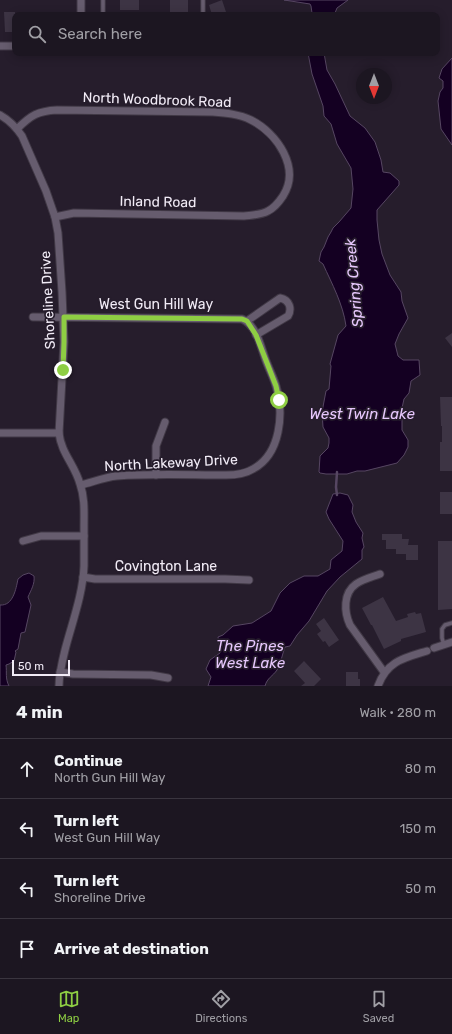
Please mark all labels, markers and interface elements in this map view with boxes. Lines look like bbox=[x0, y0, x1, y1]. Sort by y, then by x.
search box bbox=[12, 12, 440, 56]
icon: search bbox=[26, 23, 48, 45]
text: Search here bbox=[58, 25, 142, 43]
north arrow bbox=[356, 68, 392, 104]
street label: North Woodbrook Road bbox=[82, 89, 232, 111]
street label: Inland Road bbox=[119, 193, 197, 211]
water label: Spring Creek bbox=[341, 237, 367, 328]
street label: Shoreline Drive bbox=[37, 250, 59, 350]
street label: West Gun Hill Way bbox=[99, 296, 213, 313]
route end bbox=[54, 361, 72, 379]
route start bbox=[270, 391, 288, 409]
water label: West Twin Lake bbox=[309, 405, 415, 423]
street label: North Lakeway Drive bbox=[104, 451, 238, 475]
street label: Covington Lane bbox=[115, 558, 217, 575]
water label: The Pines West Lake bbox=[215, 637, 286, 672]
scale bar bbox=[12, 658, 70, 677]
text: 50 m bbox=[18, 660, 44, 673]
text: 4 min bbox=[16, 702, 63, 722]
text: Walk · 280 m bbox=[359, 705, 436, 720]
text: Continue bbox=[54, 752, 123, 770]
icon: ahead bbox=[16, 758, 38, 780]
text: 80 m bbox=[405, 761, 436, 776]
text: North Gun Hill Way bbox=[54, 770, 165, 785]
text: Turn left bbox=[54, 812, 119, 830]
icon: left bbox=[16, 818, 38, 840]
text: 150 m bbox=[400, 821, 436, 836]
text: West Gun Hill Way bbox=[54, 830, 160, 845]
text: Turn left bbox=[54, 872, 119, 890]
icon: left bbox=[16, 878, 38, 900]
text: 50 m bbox=[405, 881, 436, 896]
text: Shoreline Drive bbox=[54, 890, 146, 905]
icon: arrive bbox=[16, 938, 38, 960]
text: Arrive at destination bbox=[54, 940, 209, 958]
tab: Map bbox=[58, 988, 80, 1025]
tab: Directions bbox=[195, 988, 247, 1025]
tab: Saved bbox=[363, 988, 394, 1025]

